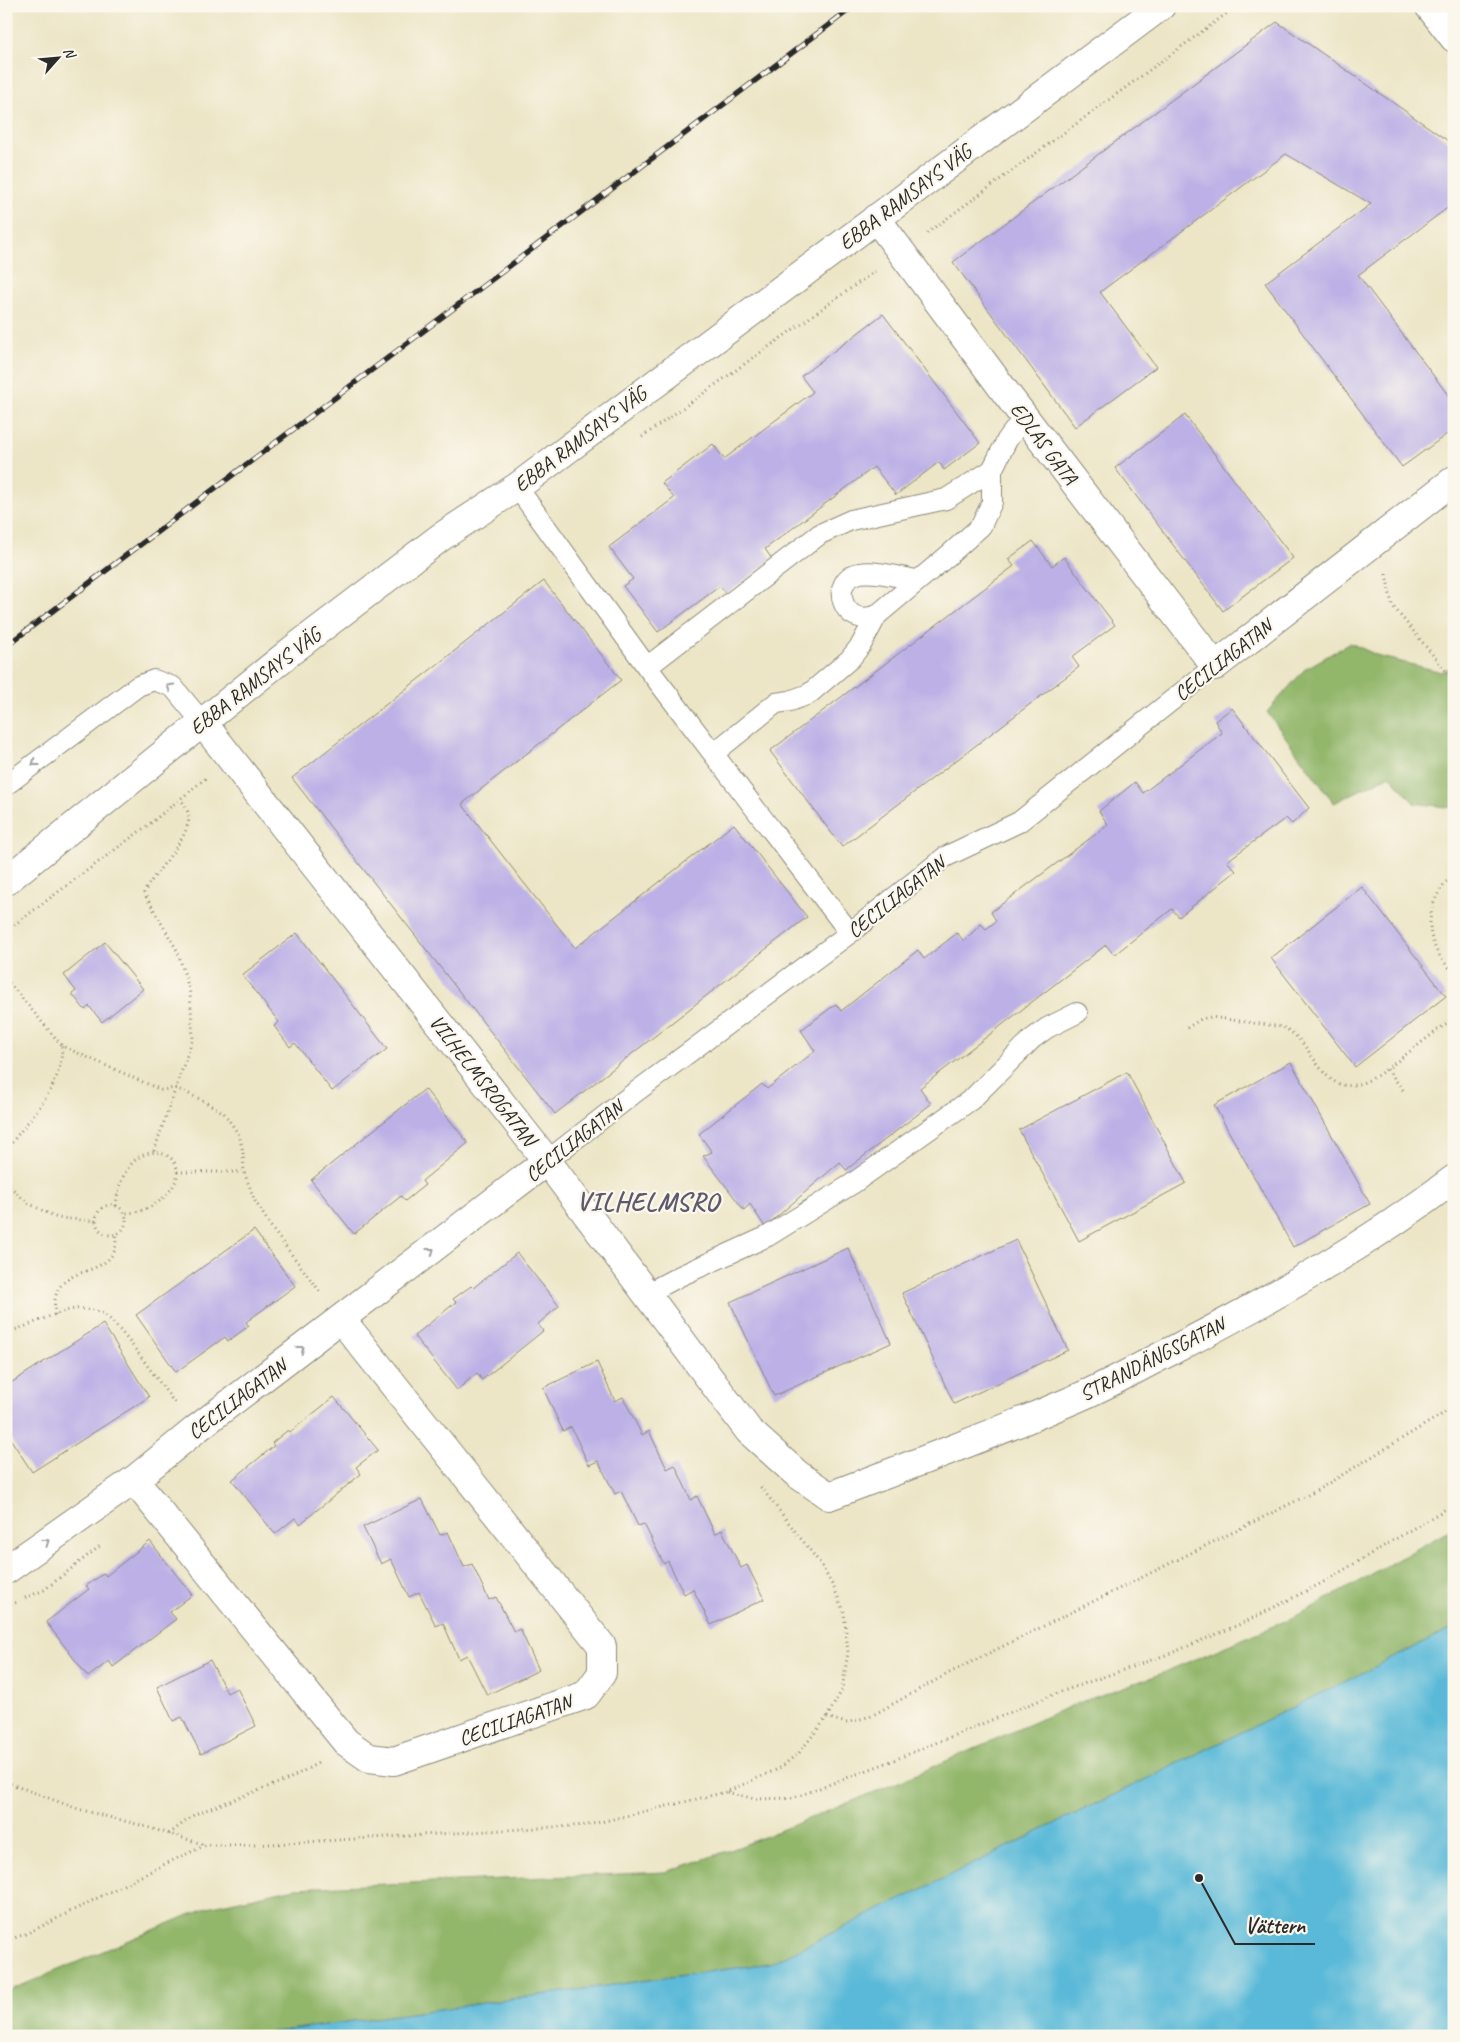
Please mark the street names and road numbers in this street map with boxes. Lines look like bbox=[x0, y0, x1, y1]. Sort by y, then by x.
street label: EBBA RAMSAYS VÄG bbox=[833, 137, 979, 255]
street label: EBBA RAMSAYS VÄG bbox=[508, 379, 654, 497]
street label: EDLAS GATA bbox=[1005, 397, 1084, 490]
street label: CECILIAGATAN bbox=[1169, 612, 1280, 706]
street label: EBBA RAMSAYS VÄG bbox=[184, 620, 328, 740]
street label: CECILIAGATAN bbox=[842, 849, 953, 943]
street label: VILHELMSROGATAN bbox=[424, 1009, 544, 1153]
street label: CECILIAGATAN bbox=[520, 1093, 631, 1187]
street label: STRANDÄNGSGATAN bbox=[1075, 1310, 1232, 1407]
street label: CECILIAGATAN bbox=[182, 1351, 294, 1445]
street label: CECILIAGATAN bbox=[455, 1688, 578, 1751]

